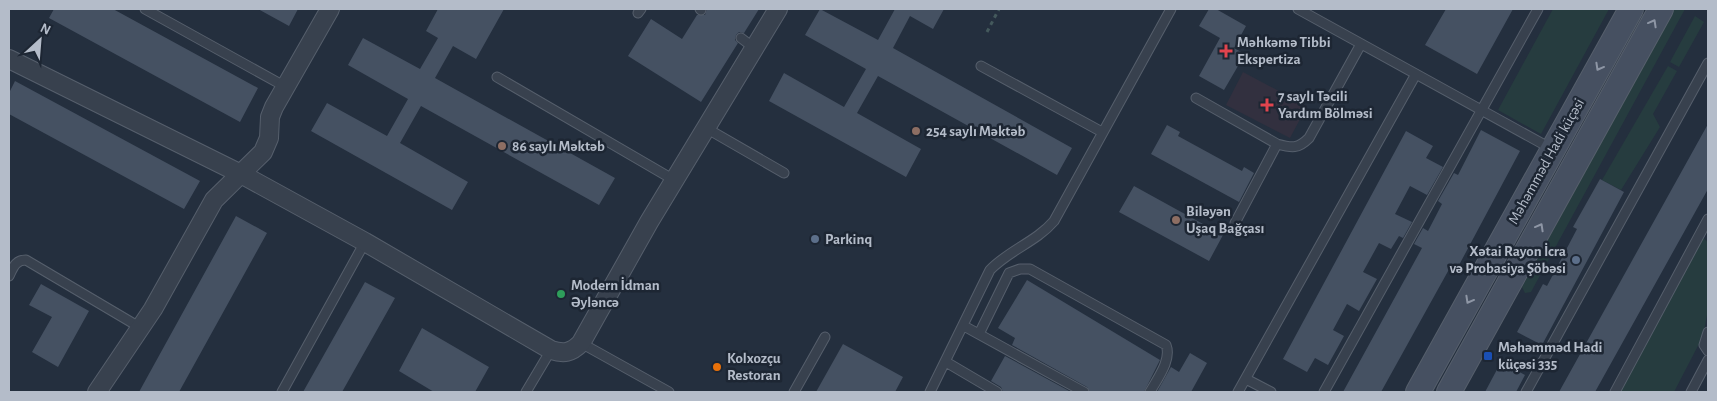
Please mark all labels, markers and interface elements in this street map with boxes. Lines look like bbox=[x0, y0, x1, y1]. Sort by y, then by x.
north arrow bbox=[15, 15, 65, 65]
one-way arrow bbox=[1646, 20, 1656, 29]
text: N bbox=[38, 21, 53, 38]
place label: Məhkəmə Tibbi Ekspertiza bbox=[1237, 35, 1331, 67]
marker: Məhkəmə Tibbi Ekspertiza bbox=[1219, 44, 1233, 58]
one-way arrow bbox=[1595, 61, 1605, 70]
place label: 7 saylı Təcili Yardım Bölməsi bbox=[1278, 89, 1373, 121]
street label: Məhəmməd Hadi küçəsi bbox=[1506, 96, 1587, 227]
marker: 7 saylı Təcili Yardım Bölməsi bbox=[1260, 98, 1274, 112]
place label: 254 saylı Məktəb bbox=[926, 124, 1026, 139]
marker: 254 saylı Məktəb bbox=[910, 125, 922, 137]
place label: 86 saylı Məktəb bbox=[512, 139, 605, 154]
marker: 86 saylı Məktəb bbox=[496, 140, 508, 152]
place label: Biləyən Uşaq Bağçası bbox=[1186, 204, 1264, 236]
marker: Biləyən Uşaq Bağçası bbox=[1170, 214, 1182, 226]
one-way arrow bbox=[1534, 223, 1544, 232]
place label: Parkinq bbox=[825, 232, 872, 247]
marker: Parkinq bbox=[809, 233, 821, 245]
place label: Xətai Rayon İcra və Probasiya Şöbəsi bbox=[1449, 243, 1566, 276]
marker: Xətai Rayon İcra və Probasiya Şöbəsi bbox=[1570, 254, 1582, 266]
place label: Modern İdman Əyləncə bbox=[571, 277, 660, 310]
marker: Modern İdman Əyləncə bbox=[555, 288, 567, 300]
one-way arrow bbox=[1465, 295, 1475, 304]
place label: Məhəmməd Hadi küçəsi 335 bbox=[1498, 340, 1602, 372]
marker: Məhəmməd Hadi küçəsi 335 bbox=[1482, 350, 1494, 362]
place label: Kolxozçu Restoran bbox=[727, 351, 781, 383]
marker: Kolxozçu Restoran bbox=[711, 361, 723, 373]

